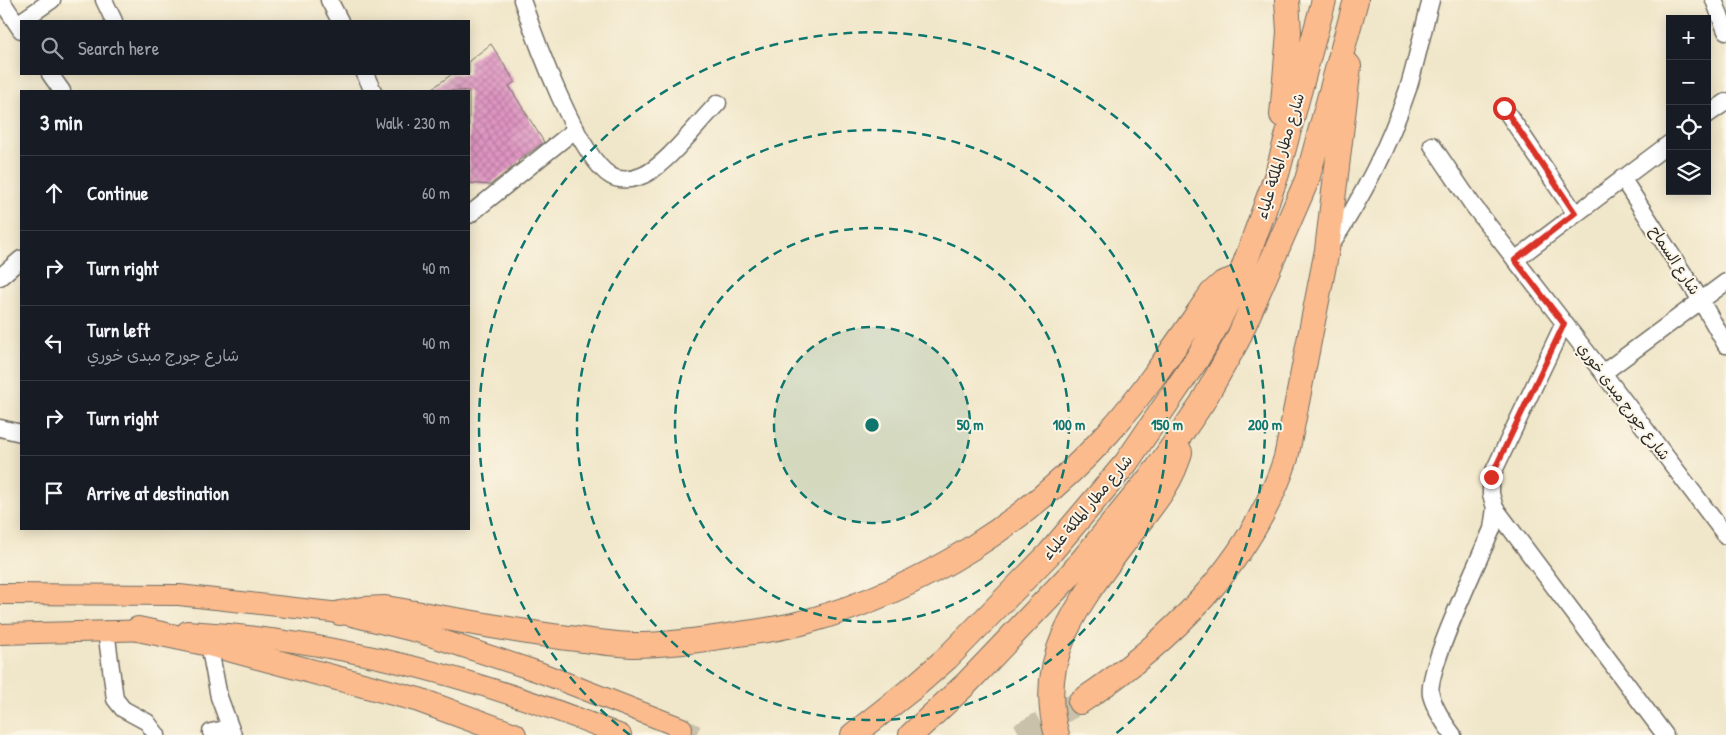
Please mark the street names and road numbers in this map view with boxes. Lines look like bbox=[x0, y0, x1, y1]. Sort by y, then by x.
street label: شارع مطار الملكة علياء bbox=[1251, 90, 1309, 222]
street label: شارع السماح bbox=[1645, 221, 1705, 299]
street label: شارع جورج مبدى خوري bbox=[1572, 338, 1675, 465]
street label: شارع مطار الملكة علياء bbox=[1037, 450, 1137, 564]

